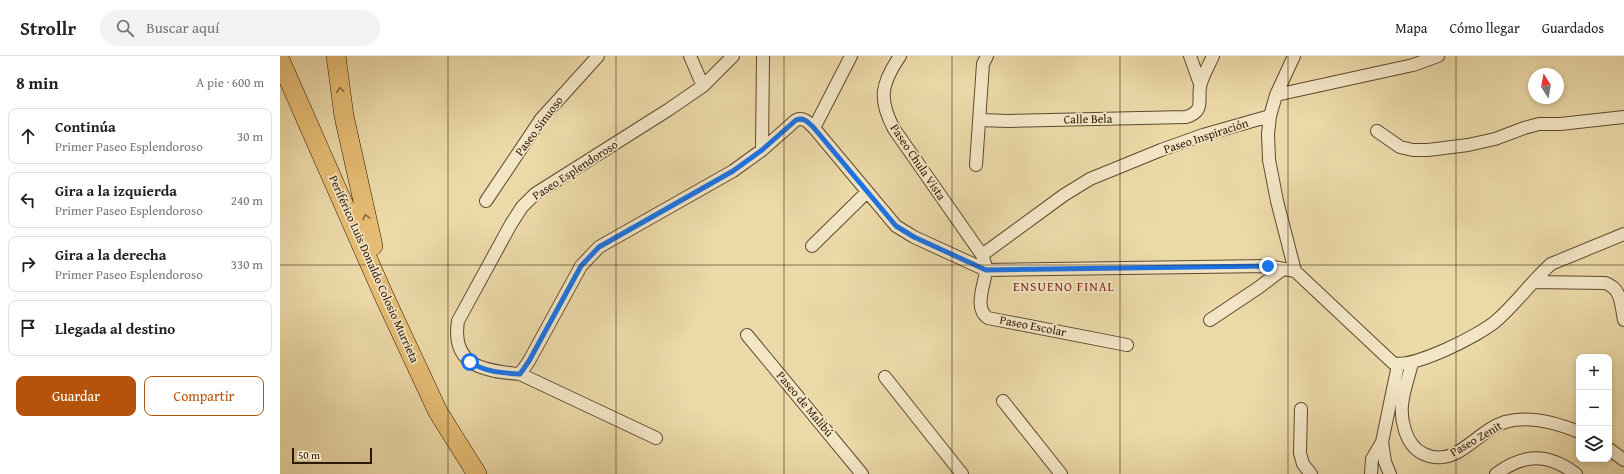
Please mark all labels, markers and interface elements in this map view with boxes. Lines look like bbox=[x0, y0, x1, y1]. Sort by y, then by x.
search box bbox=[100, 10, 380, 46]
text: Strollr bbox=[20, 14, 76, 42]
icon: search bbox=[114, 17, 136, 39]
text: Buscar aquí bbox=[146, 17, 219, 38]
text: Mapa bbox=[1395, 18, 1427, 38]
text: Cómo llegar bbox=[1449, 18, 1520, 38]
text: Guardados bbox=[1542, 18, 1604, 38]
north arrow bbox=[1528, 68, 1564, 104]
text: 8 min bbox=[16, 70, 58, 95]
text: A pie · 600 m bbox=[196, 73, 264, 92]
one-way arrow bbox=[336, 87, 345, 93]
street label: Paseo Sinuoso bbox=[511, 92, 567, 159]
street label: Calle Bela bbox=[1064, 110, 1113, 127]
street label: Paseo Inspiración bbox=[1161, 114, 1251, 157]
text: Continúa bbox=[55, 116, 116, 137]
street label: Paseo Chula Vista bbox=[887, 120, 950, 203]
icon: ahead bbox=[17, 125, 39, 147]
text: 30 m bbox=[237, 127, 263, 146]
street label: Paseo Esplendoroso bbox=[529, 136, 621, 204]
text: Primer Paseo Esplendoroso bbox=[55, 137, 203, 156]
street label: Periférico Luis Donaldo Colosio Murrieta bbox=[325, 172, 424, 366]
text: Gira a la izquierda bbox=[55, 180, 177, 201]
icon: left bbox=[17, 189, 39, 211]
text: 240 m bbox=[231, 191, 263, 210]
text: Primer Paseo Esplendoroso bbox=[55, 201, 203, 220]
one-way arrow bbox=[362, 214, 371, 221]
text: Gira a la derecha bbox=[55, 244, 166, 265]
icon: right bbox=[17, 253, 39, 275]
text: 330 m bbox=[231, 255, 263, 274]
route end bbox=[1259, 257, 1277, 275]
text: Primer Paseo Esplendoroso bbox=[55, 265, 203, 284]
district label: ENSUENO FINAL bbox=[1013, 277, 1115, 296]
street label: Paseo Escolar bbox=[998, 311, 1068, 340]
icon: arrive bbox=[17, 317, 39, 339]
text: Llegada al destino bbox=[55, 318, 175, 339]
route start bbox=[461, 353, 479, 371]
map controls bbox=[1576, 354, 1612, 462]
button: + bbox=[1576, 354, 1612, 390]
street label: Paseo de Malibú bbox=[773, 367, 838, 441]
button: Guardar bbox=[16, 376, 136, 416]
button: Compartir bbox=[144, 376, 264, 416]
button: − bbox=[1576, 390, 1612, 426]
street label: Paseo Zenit bbox=[1447, 416, 1506, 460]
button: layers bbox=[1576, 426, 1612, 462]
scale bar bbox=[292, 446, 372, 465]
text: 50 m bbox=[298, 447, 320, 463]

